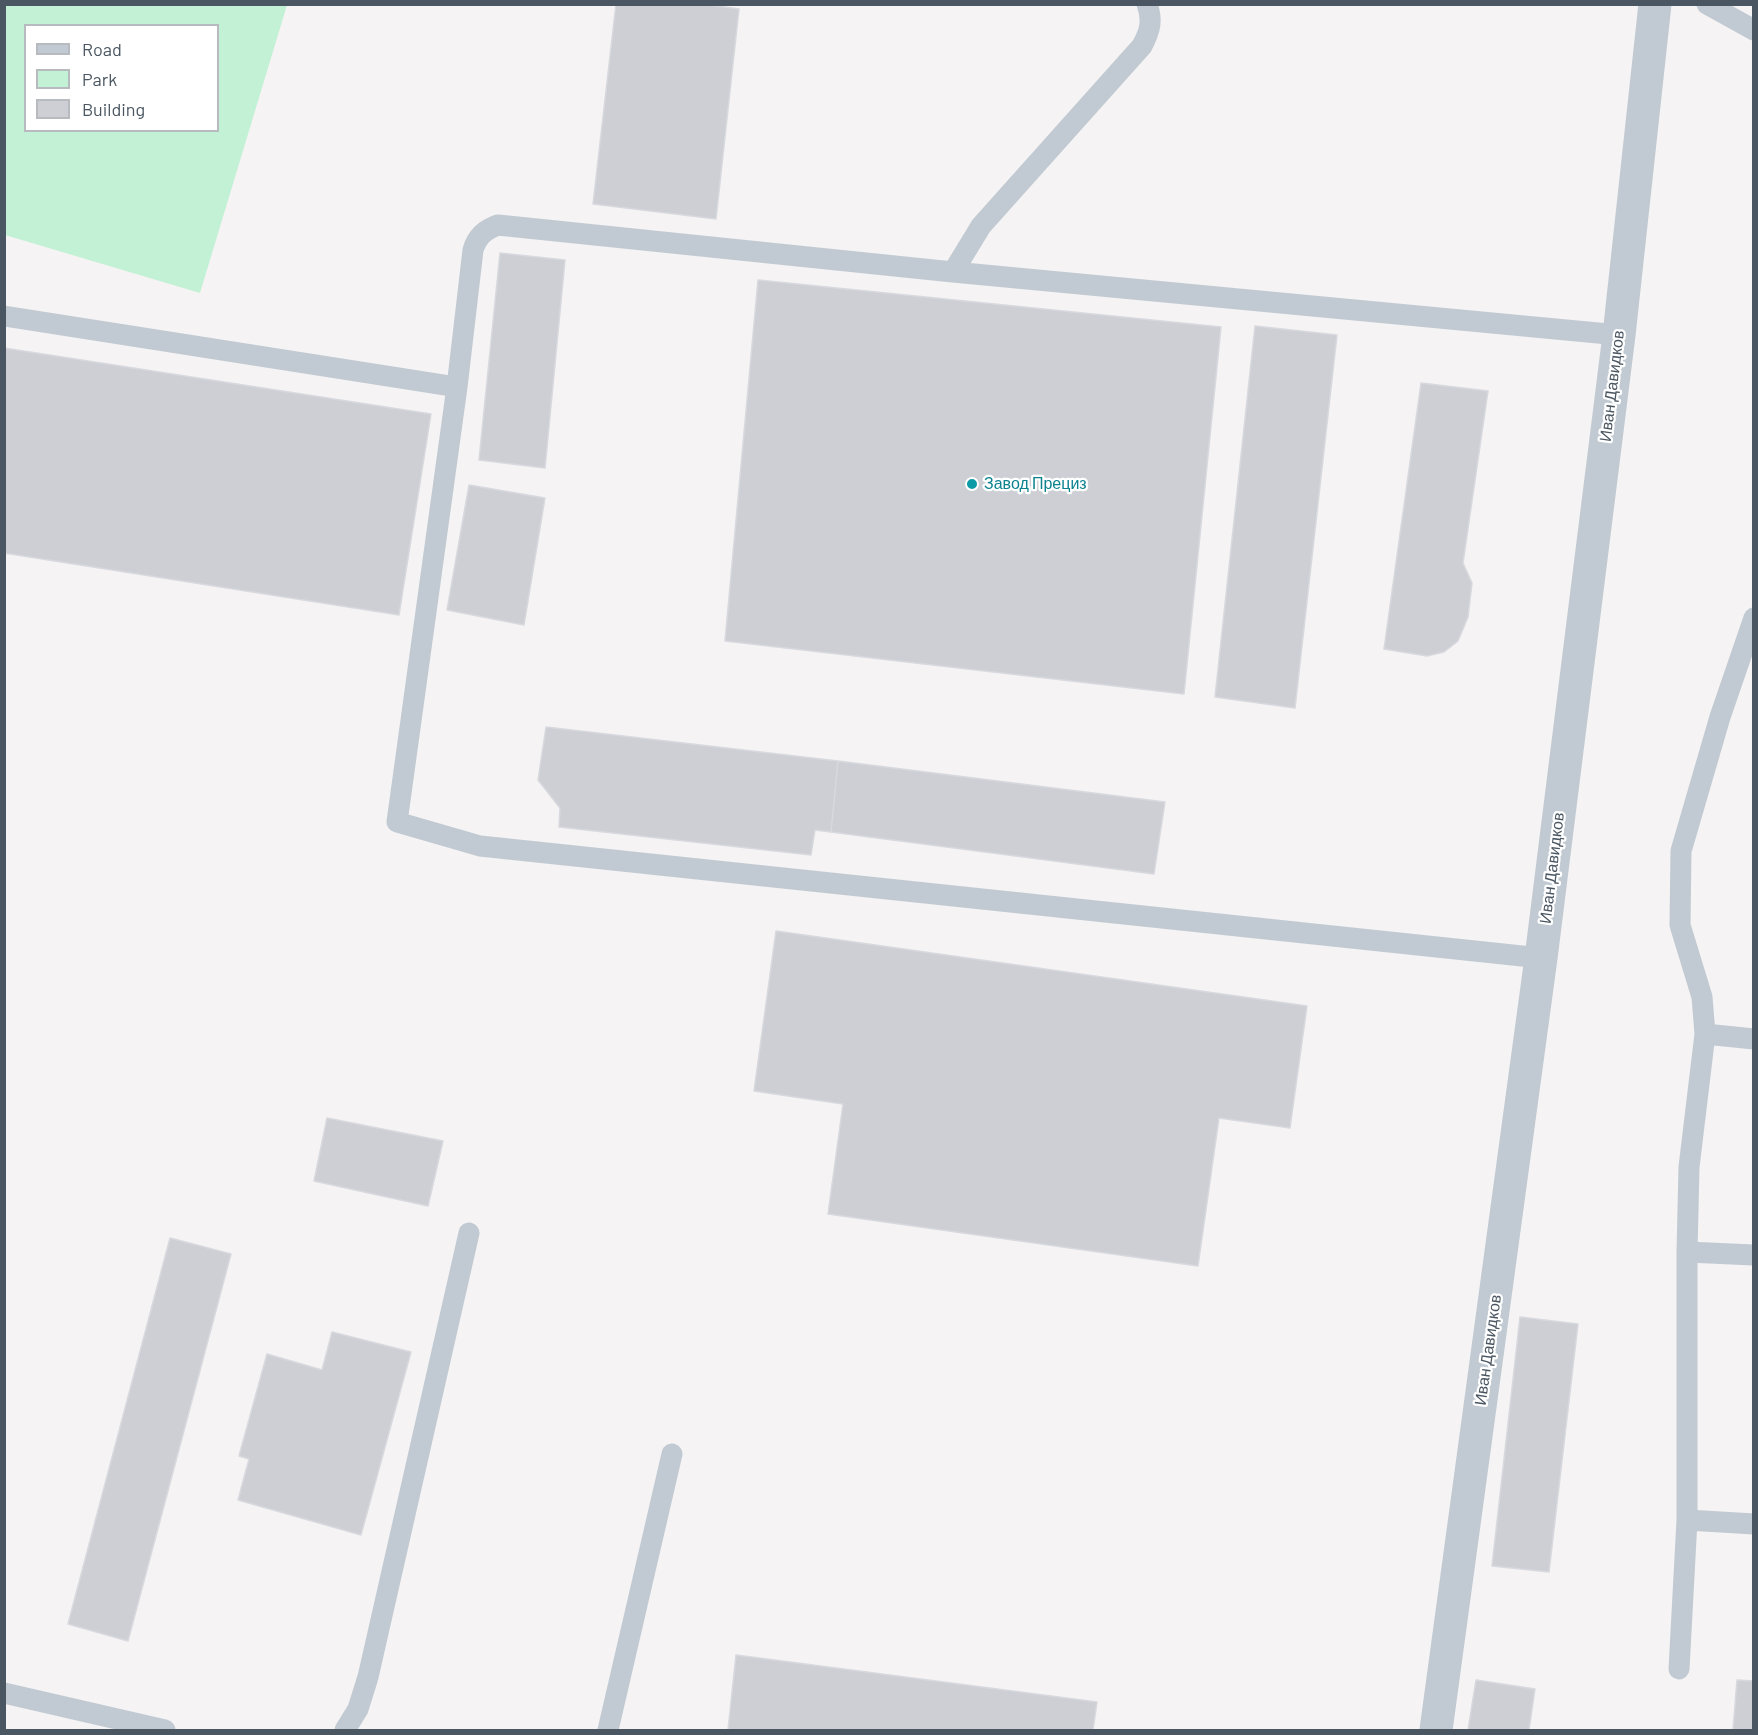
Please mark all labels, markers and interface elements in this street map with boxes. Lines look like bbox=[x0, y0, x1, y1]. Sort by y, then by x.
legend bbox=[24, 24, 219, 132]
text: Road bbox=[82, 38, 122, 60]
text: Park bbox=[82, 68, 117, 90]
text: Building bbox=[82, 98, 145, 120]
street label: Иван Давидков bbox=[1596, 329, 1628, 443]
place label: Завод Прециз bbox=[984, 474, 1087, 494]
marker: Завод Прециз bbox=[965, 477, 979, 491]
street label: Иван Давидков bbox=[1536, 811, 1568, 925]
street label: Иван Давидков bbox=[1471, 1293, 1505, 1407]

